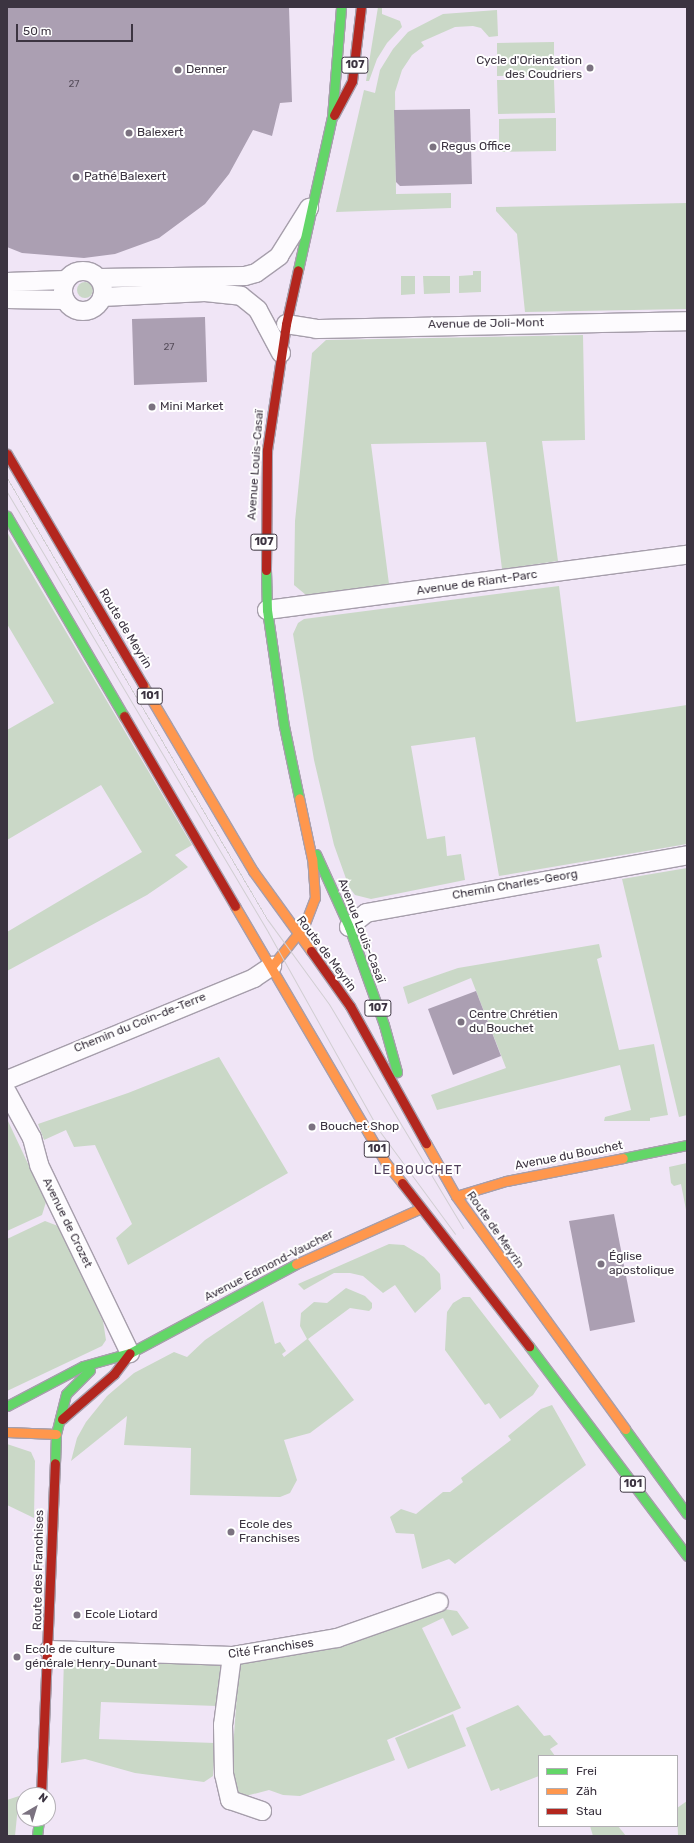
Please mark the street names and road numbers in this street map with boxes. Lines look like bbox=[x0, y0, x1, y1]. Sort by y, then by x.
road number: 107 bbox=[341, 56, 369, 74]
street label: Avenue de Joli-Mont bbox=[428, 316, 544, 332]
street label: Avenue Louis-Casaï bbox=[245, 409, 267, 521]
road number: 107 bbox=[250, 533, 278, 551]
street label: Avenue de Riant-Parc bbox=[416, 567, 538, 599]
street label: Route de Meyrin bbox=[96, 587, 154, 671]
road number: 101 bbox=[136, 687, 164, 705]
street label: Chemin Charles-Georg bbox=[451, 867, 579, 903]
street label: Avenue Louis-Casaï bbox=[334, 877, 388, 985]
street label: Route de Meyrin bbox=[293, 914, 359, 994]
street label: Chemin du Coin-de-Terre bbox=[72, 990, 208, 1056]
road number: 107 bbox=[364, 999, 392, 1017]
street label: Avenue du Bouchet bbox=[514, 1138, 624, 1174]
road number: 101 bbox=[363, 1140, 391, 1158]
street label: Avenue de Crozet bbox=[39, 1176, 95, 1270]
street label: Route de Meyrin bbox=[463, 1189, 527, 1271]
street label: Avenue Edmond-Vaucher bbox=[202, 1227, 336, 1305]
road number: 101 bbox=[619, 1475, 647, 1493]
street label: Route des Franchises bbox=[31, 1510, 47, 1630]
street label: Cité Franchises bbox=[227, 1636, 315, 1662]

